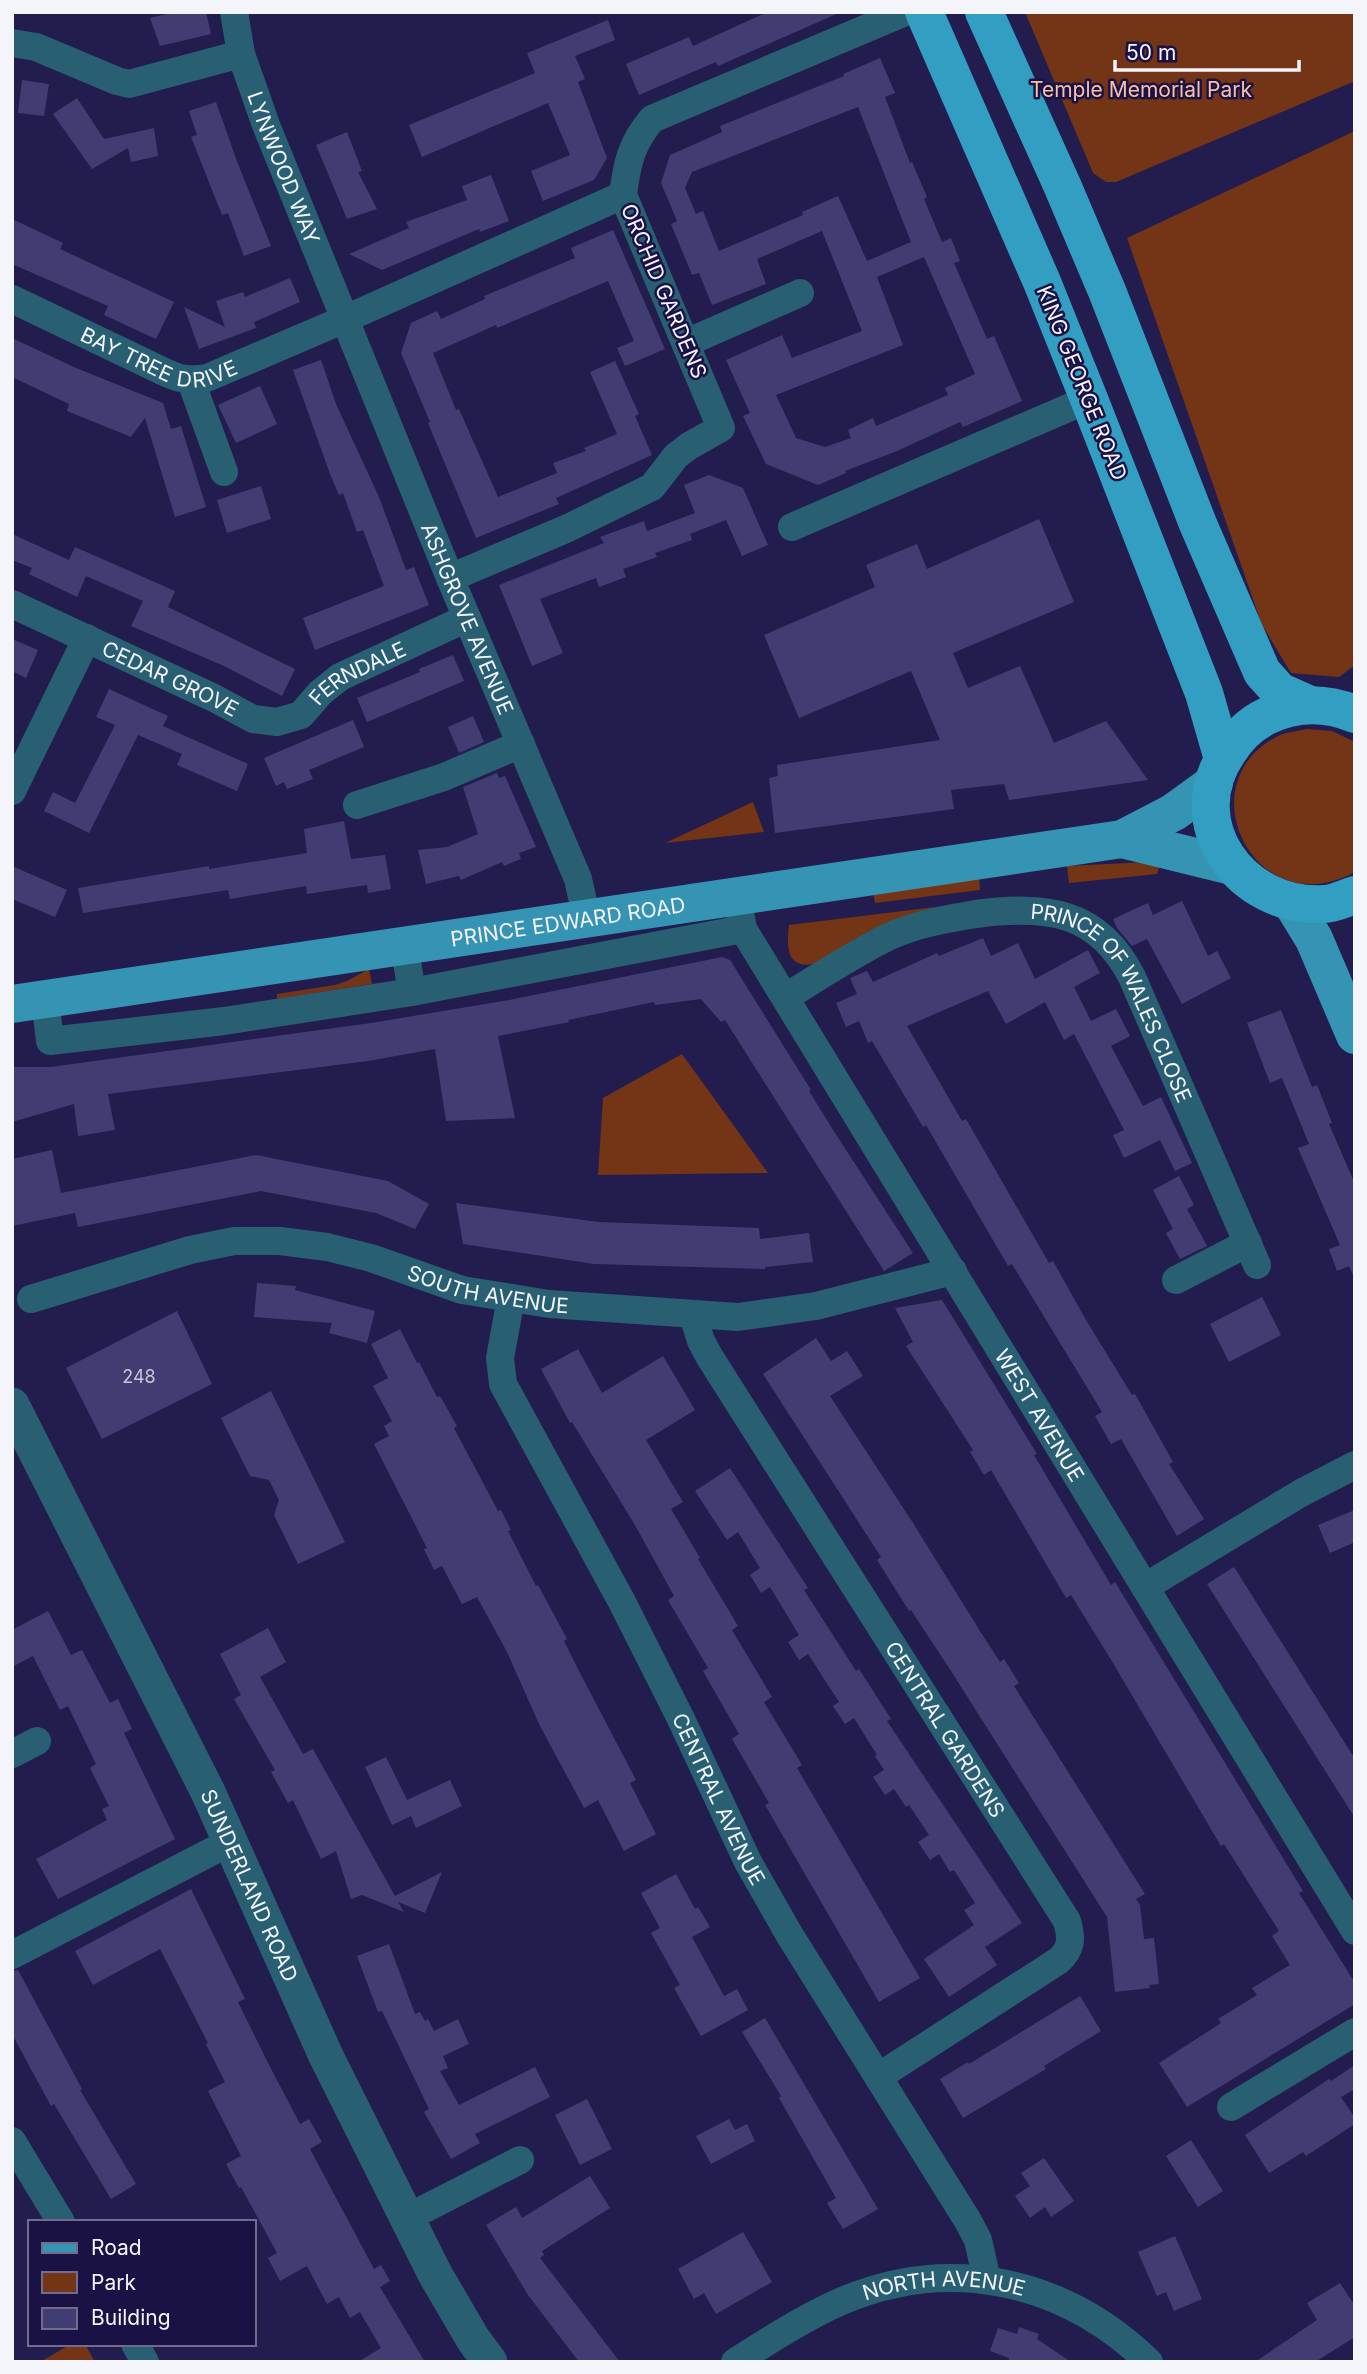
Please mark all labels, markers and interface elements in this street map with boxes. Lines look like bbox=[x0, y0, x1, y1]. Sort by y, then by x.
scale bar bbox=[1115, 28, 1299, 72]
text: 50 m bbox=[1126, 40, 1176, 65]
park label: Temple Memorial Park bbox=[1030, 77, 1252, 102]
street label: LYNWOOD WAY bbox=[243, 88, 325, 247]
street label: ORCHID GARDENS bbox=[616, 200, 712, 382]
street label: KING GEORGE ROAD bbox=[1032, 282, 1132, 484]
street label: BAY TREE DRIVE bbox=[77, 321, 241, 392]
street label: ASHGROVE AVENUE bbox=[416, 519, 519, 718]
street label: CEDAR GROVE bbox=[98, 635, 243, 721]
street label: FERNDALE bbox=[303, 636, 410, 710]
street label: PRINCE EDWARD ROAD bbox=[449, 892, 687, 951]
street label: PRINCE OF WALES CLOSE bbox=[1030, 898, 1197, 1106]
street label: SOUTH AVENUE bbox=[404, 1259, 569, 1318]
street label: WEST AVENUE bbox=[990, 1344, 1090, 1486]
house number: 248 bbox=[122, 1366, 156, 1387]
street label: CENTRAL GARDENS bbox=[880, 1637, 1010, 1822]
street label: CENTRAL AVENUE bbox=[667, 1709, 771, 1889]
street label: SUNDERLAND ROAD bbox=[196, 1785, 304, 1985]
legend bbox=[28, 2220, 256, 2346]
text: Road bbox=[91, 2235, 142, 2260]
street label: NORTH AVENUE bbox=[859, 2266, 1028, 2305]
text: Park bbox=[91, 2270, 136, 2295]
text: Building bbox=[91, 2305, 171, 2330]

